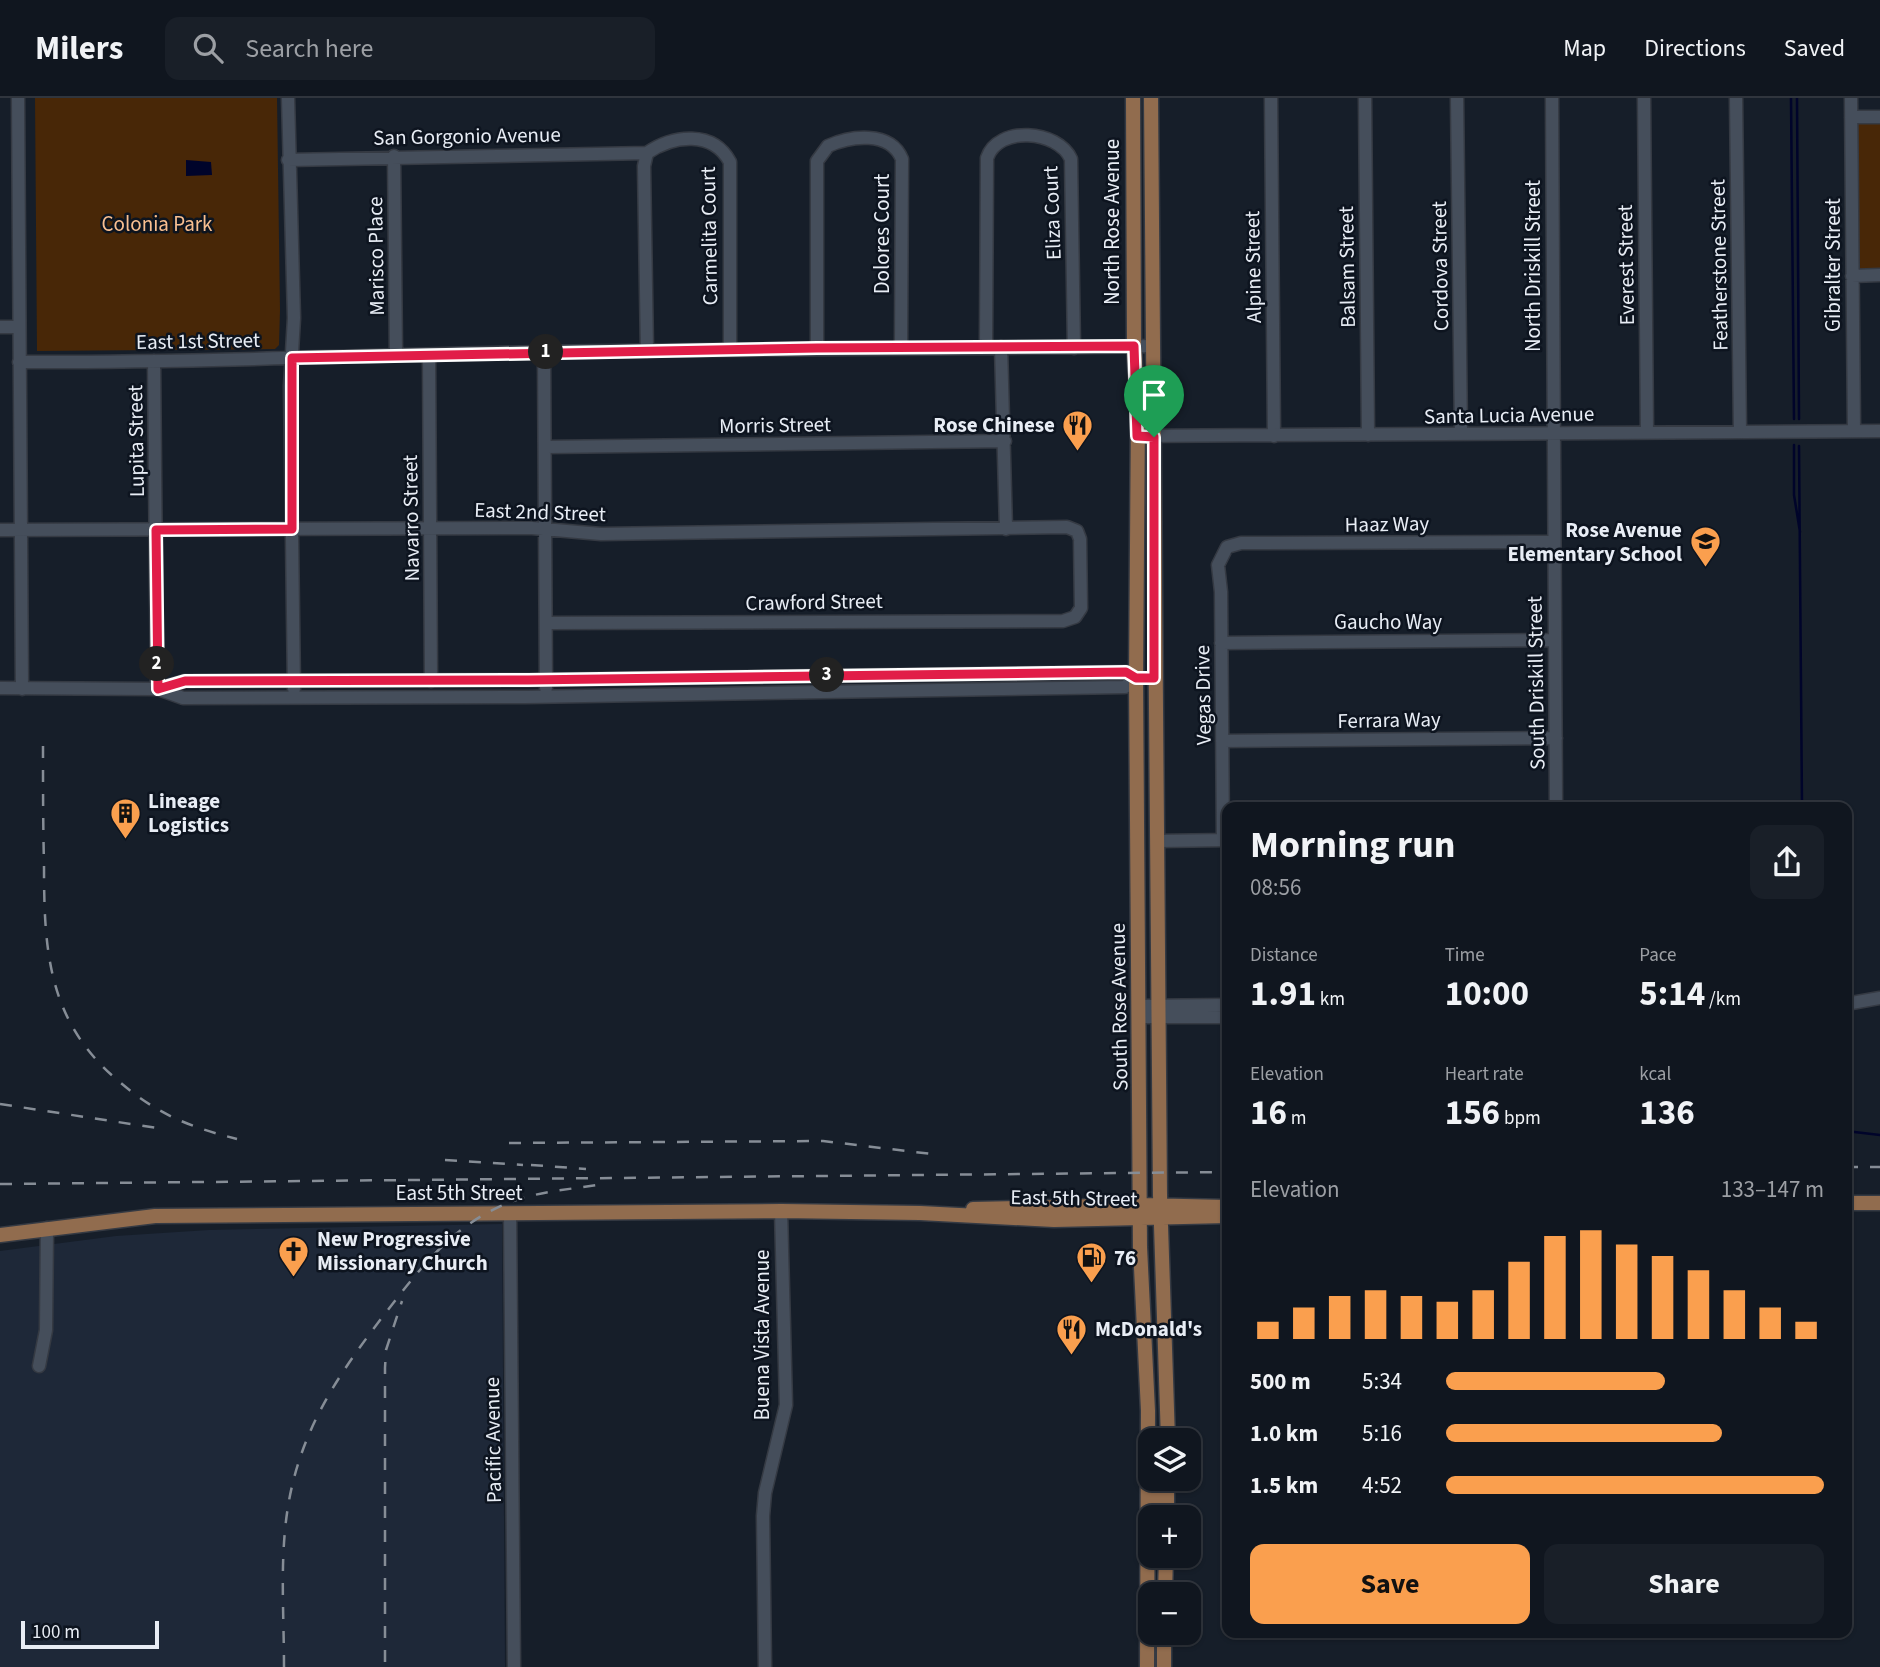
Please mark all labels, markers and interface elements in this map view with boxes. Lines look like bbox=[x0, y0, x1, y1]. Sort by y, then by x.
search box bbox=[165, 17, 655, 80]
text: Milers bbox=[35, 25, 123, 72]
icon: search bbox=[189, 29, 227, 67]
text: Search here bbox=[245, 30, 373, 67]
text: Map bbox=[1563, 31, 1606, 66]
text: Directions bbox=[1644, 31, 1746, 66]
text: Saved bbox=[1784, 31, 1845, 66]
street label: San Gorgonio Avenue bbox=[373, 119, 561, 153]
street label: North Rose Avenue bbox=[1097, 139, 1127, 305]
street label: Eliza Court bbox=[1035, 165, 1069, 261]
street label: Carmelita Court bbox=[693, 166, 725, 306]
street label: Dolores Court bbox=[867, 174, 897, 294]
street label: Featherstone Street bbox=[1703, 179, 1735, 351]
street label: North Driskill Street bbox=[1518, 180, 1548, 352]
street label: Marisco Place bbox=[360, 196, 392, 316]
street label: Gibralter Street bbox=[1818, 198, 1848, 332]
street label: Cordova Street bbox=[1424, 201, 1456, 331]
street label: Everest Street bbox=[1610, 204, 1642, 326]
street label: Balsam Street bbox=[1331, 206, 1363, 328]
park label: Colonia Park bbox=[102, 209, 213, 239]
street label: Alpine Street bbox=[1237, 211, 1269, 323]
street label: East 1st Street bbox=[136, 325, 260, 357]
pin: 1 bbox=[528, 334, 564, 370]
text: 1 bbox=[540, 338, 551, 365]
pin bbox=[1124, 365, 1184, 437]
icon: arrive bbox=[1135, 376, 1173, 414]
street label: Lupita Street bbox=[120, 385, 152, 497]
street label: Santa Lucia Avenue bbox=[1424, 399, 1594, 431]
restaurant icon: Rose Chinese bbox=[1061, 408, 1095, 452]
street label: Morris Street bbox=[719, 409, 831, 441]
place label: Rose Chinese bbox=[933, 410, 1055, 440]
street label: Navarro Street bbox=[395, 454, 427, 582]
street label: East 2nd Street bbox=[474, 495, 606, 529]
street label: Haaz Way bbox=[1344, 508, 1430, 540]
place label: Rose Avenue Elementary School bbox=[1508, 515, 1682, 569]
school or university icon: Rose Avenue Elementary School bbox=[1688, 525, 1722, 569]
street label: Crawford Street bbox=[745, 586, 883, 618]
street label: South Driskill Street bbox=[1519, 596, 1553, 770]
street label: Gaucho Way bbox=[1334, 607, 1442, 637]
street label: Vegas Drive bbox=[1187, 645, 1219, 745]
pin: 2 bbox=[140, 646, 174, 682]
text: 2 bbox=[151, 650, 162, 677]
pin: 3 bbox=[810, 658, 844, 692]
text: 3 bbox=[821, 661, 832, 688]
street label: Ferrara Way bbox=[1337, 704, 1441, 736]
place label: Lineage Logistics bbox=[148, 786, 229, 840]
building icon: Lineage Logistics bbox=[108, 796, 142, 840]
text: Morning run bbox=[1250, 818, 1455, 872]
button: share bbox=[1750, 825, 1824, 899]
text: 08:56 bbox=[1250, 871, 1301, 904]
street label: South Rose Avenue bbox=[1103, 923, 1135, 1091]
text: Distance bbox=[1250, 942, 1318, 969]
text: Time bbox=[1445, 942, 1485, 969]
text: Pace bbox=[1639, 942, 1677, 969]
text: 1.91 bbox=[1250, 969, 1316, 1019]
text: 10:00 bbox=[1445, 969, 1529, 1019]
text: 5:14 bbox=[1639, 969, 1705, 1019]
text: km bbox=[1316, 986, 1345, 1013]
text: /km bbox=[1705, 986, 1741, 1013]
text: Elevation bbox=[1250, 1061, 1324, 1088]
text: Heart rate bbox=[1445, 1061, 1524, 1088]
text: kcal bbox=[1639, 1061, 1671, 1088]
text: 16 bbox=[1250, 1088, 1287, 1138]
text: 156 bbox=[1445, 1088, 1500, 1138]
text: 136 bbox=[1639, 1088, 1695, 1138]
text: m bbox=[1287, 1105, 1307, 1132]
text: bpm bbox=[1500, 1105, 1541, 1132]
text: Elevation bbox=[1250, 1173, 1340, 1206]
text: 133–147 m bbox=[1721, 1173, 1824, 1206]
street label: East 5th Street bbox=[395, 1178, 523, 1208]
street label: East 5th Street bbox=[1010, 1182, 1138, 1214]
place label: New Progressive Missionary Church bbox=[317, 1224, 488, 1278]
church icon: New Progressive Missionary Church bbox=[277, 1234, 311, 1278]
fuel station icon: 76 bbox=[1074, 1241, 1108, 1285]
place label: 76 bbox=[1114, 1243, 1136, 1273]
street label: Buena Vista Avenue bbox=[747, 1250, 777, 1420]
restaurant icon: McDonald's bbox=[1055, 1312, 1089, 1356]
place label: McDonald's bbox=[1095, 1314, 1202, 1344]
text: 500 m bbox=[1250, 1365, 1311, 1398]
text: 5:34 bbox=[1362, 1365, 1402, 1398]
street label: Pacific Avenue bbox=[477, 1377, 509, 1503]
text: 1.0 km bbox=[1250, 1417, 1318, 1450]
text: 5:16 bbox=[1362, 1417, 1402, 1450]
map controls bbox=[1138, 1428, 1201, 1645]
button: layers bbox=[1138, 1428, 1201, 1491]
text: 1.5 km bbox=[1250, 1469, 1318, 1502]
text: 4:52 bbox=[1362, 1469, 1402, 1502]
button: + bbox=[1138, 1505, 1201, 1568]
button: Save bbox=[1250, 1544, 1530, 1624]
button: Share bbox=[1544, 1544, 1824, 1624]
button: − bbox=[1138, 1582, 1201, 1645]
scale bar bbox=[21, 1618, 159, 1650]
text: 100 m bbox=[32, 1619, 80, 1646]

